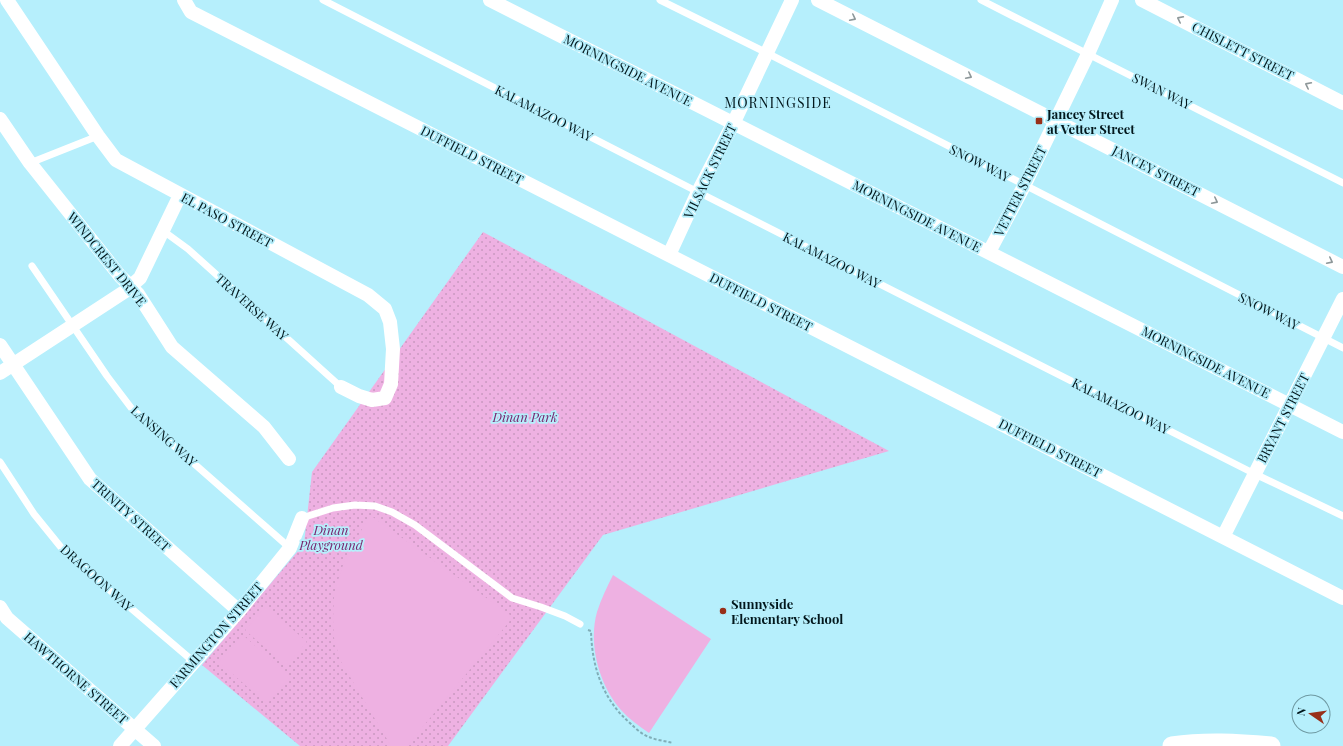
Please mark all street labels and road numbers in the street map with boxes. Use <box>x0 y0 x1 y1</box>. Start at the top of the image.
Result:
street label: CHISLETT STREET <box>1189 17 1297 84</box>
street label: MORNINGSIDE AVENUE <box>561 30 695 109</box>
street label: SWAN WAY <box>1130 68 1195 113</box>
street label: KALAMAZOO WAY <box>492 81 596 145</box>
street label: DUFFIELD STREET <box>418 121 526 188</box>
street label: VILSACK STREET <box>679 121 740 222</box>
street label: SNOW WAY <box>947 140 1014 185</box>
street label: JANCEY STREET <box>1109 141 1203 200</box>
street label: VETTER STREET <box>989 143 1050 240</box>
street label: MORNINGSIDE AVENUE <box>850 176 984 255</box>
street label: EL PASO STREET <box>178 188 276 251</box>
street label: WINDCREST DRIVE <box>64 207 151 309</box>
street label: KALAMAZOO WAY <box>780 228 884 292</box>
street label: DUFFIELD STREET <box>707 268 815 335</box>
street label: TRAVERSE WAY <box>212 269 293 344</box>
street label: SNOW WAY <box>1236 288 1303 333</box>
street label: MORNINGSIDE AVENUE <box>1139 322 1273 401</box>
street label: BRYANT STREET <box>1253 370 1312 465</box>
street label: KALAMAZOO WAY <box>1069 374 1173 438</box>
street label: LANSING WAY <box>128 401 201 470</box>
street label: DUFFIELD STREET <box>996 414 1104 481</box>
street label: TRINITY STREET <box>88 475 174 555</box>
street label: DRAGOON WAY <box>57 540 138 615</box>
street label: FARMINGTON STREET <box>165 578 266 691</box>
street label: HAWTHORNE STREET <box>21 628 132 728</box>

